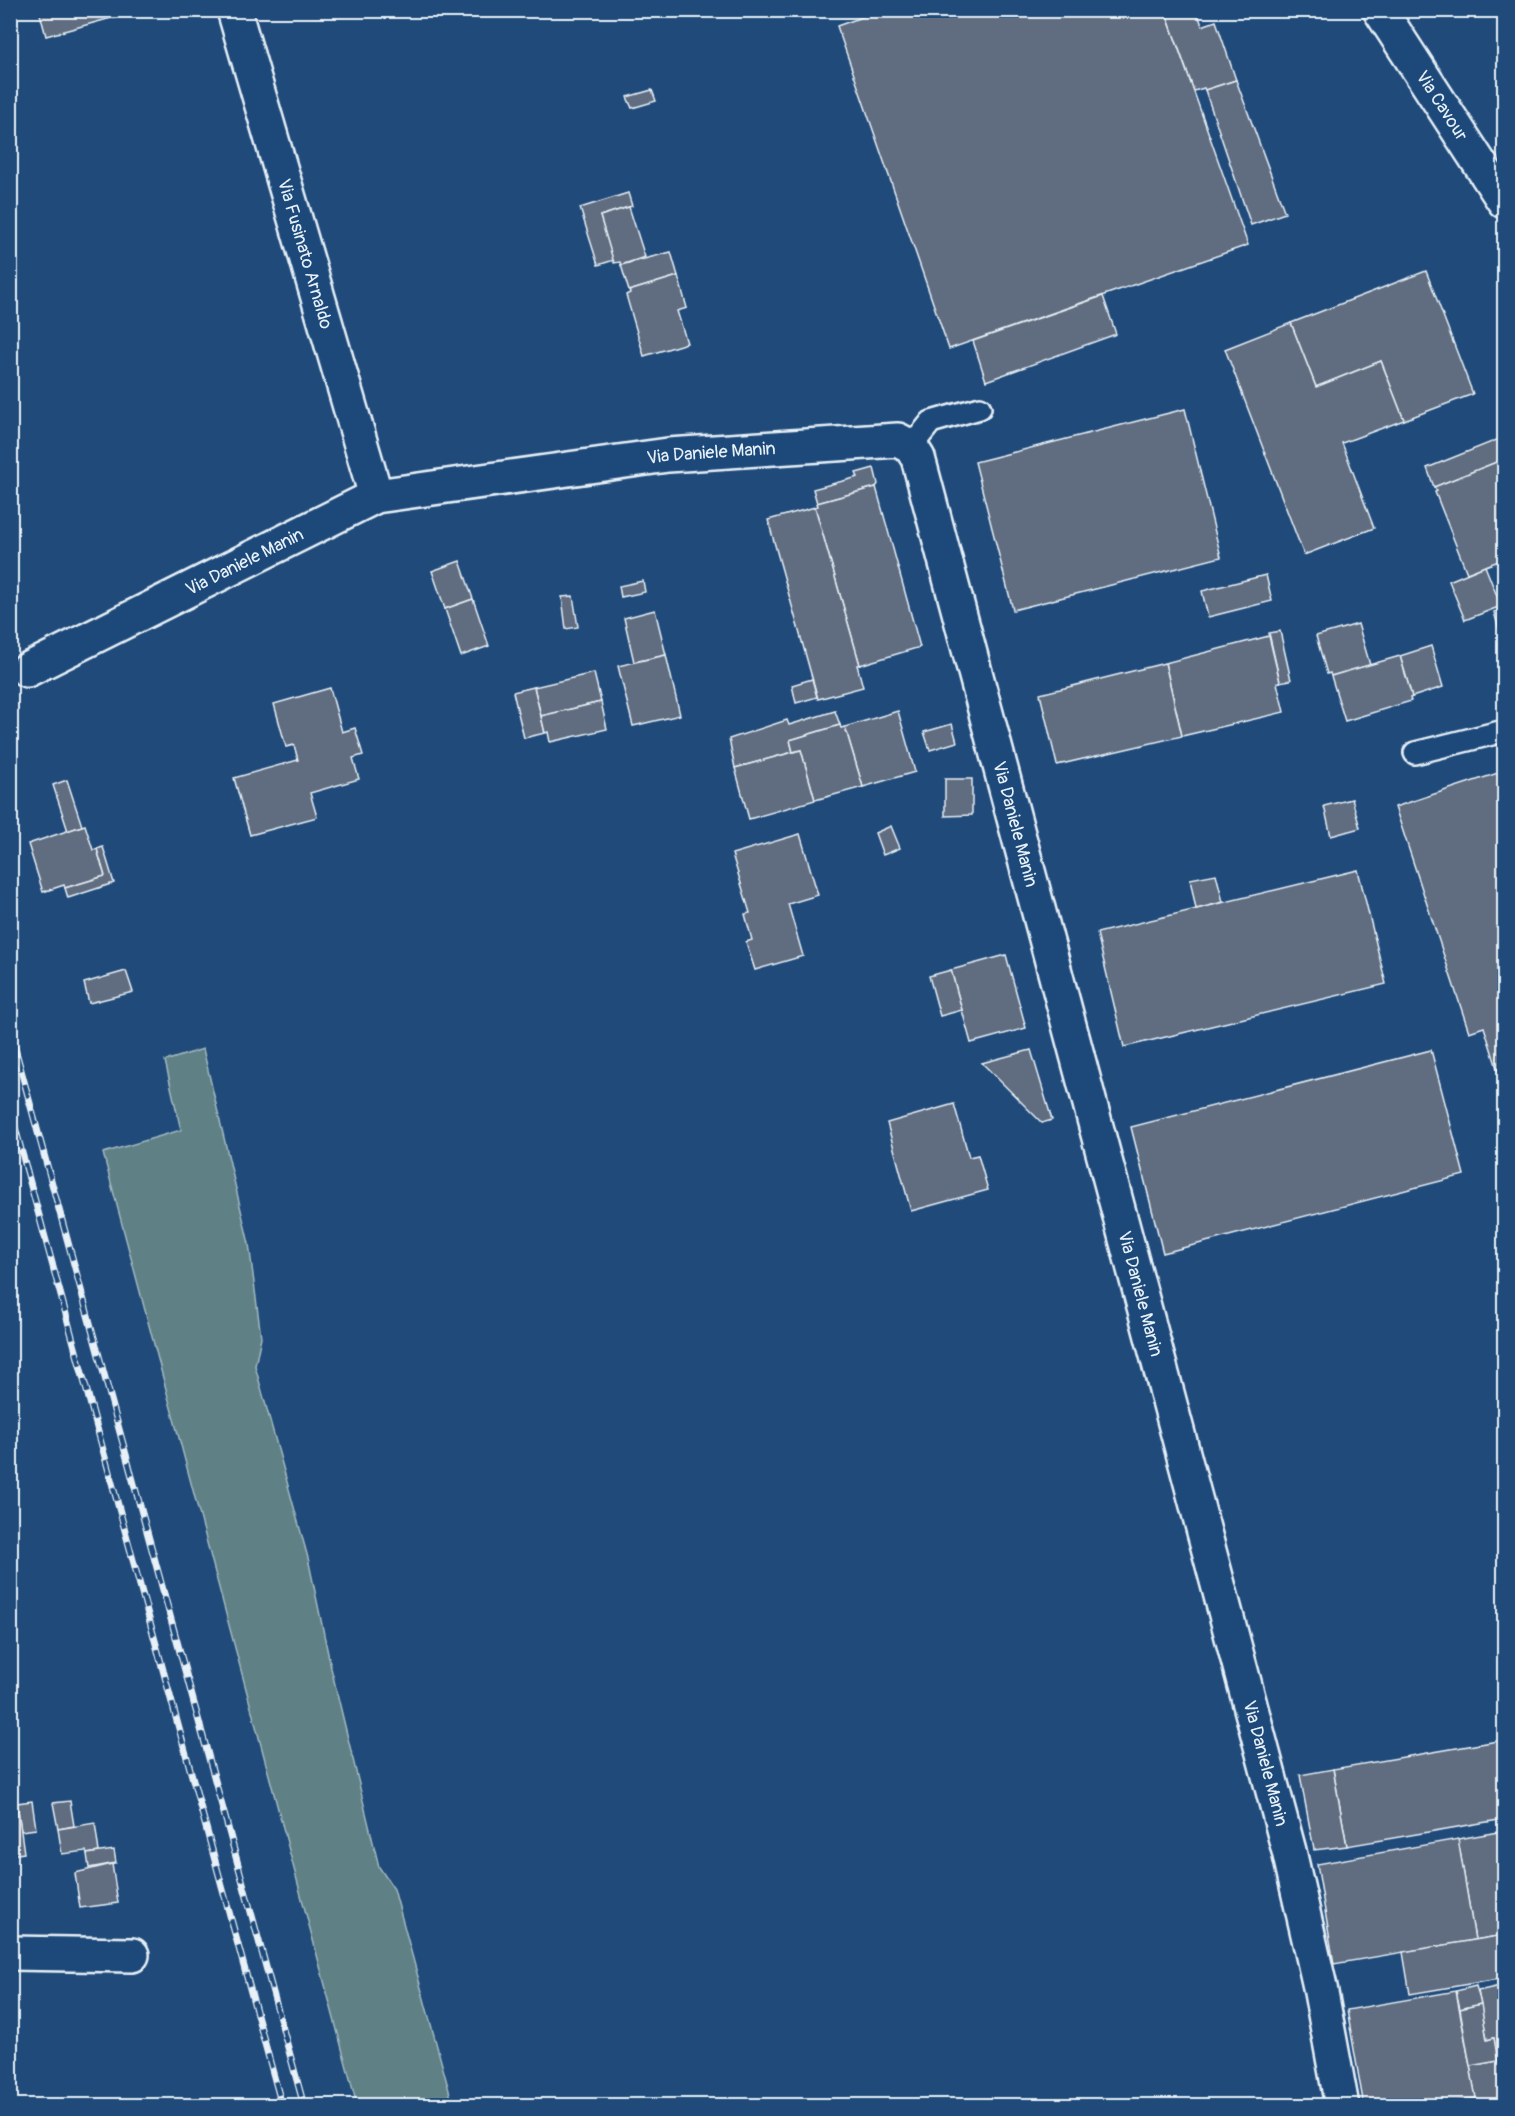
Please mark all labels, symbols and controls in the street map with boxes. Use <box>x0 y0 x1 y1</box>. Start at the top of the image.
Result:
street label: Via Cavour <box>1411 66 1474 146</box>
street label: Via Fusinato Arnaldo <box>272 176 338 332</box>
street label: Via Daniele Manin <box>645 437 776 469</box>
street label: Via Daniele Manin <box>182 522 307 601</box>
street label: Via Daniele Manin <box>988 759 1043 889</box>
street label: Via Daniele Manin <box>1113 1228 1168 1359</box>
street label: Via Daniele Manin <box>1238 1698 1293 1829</box>

